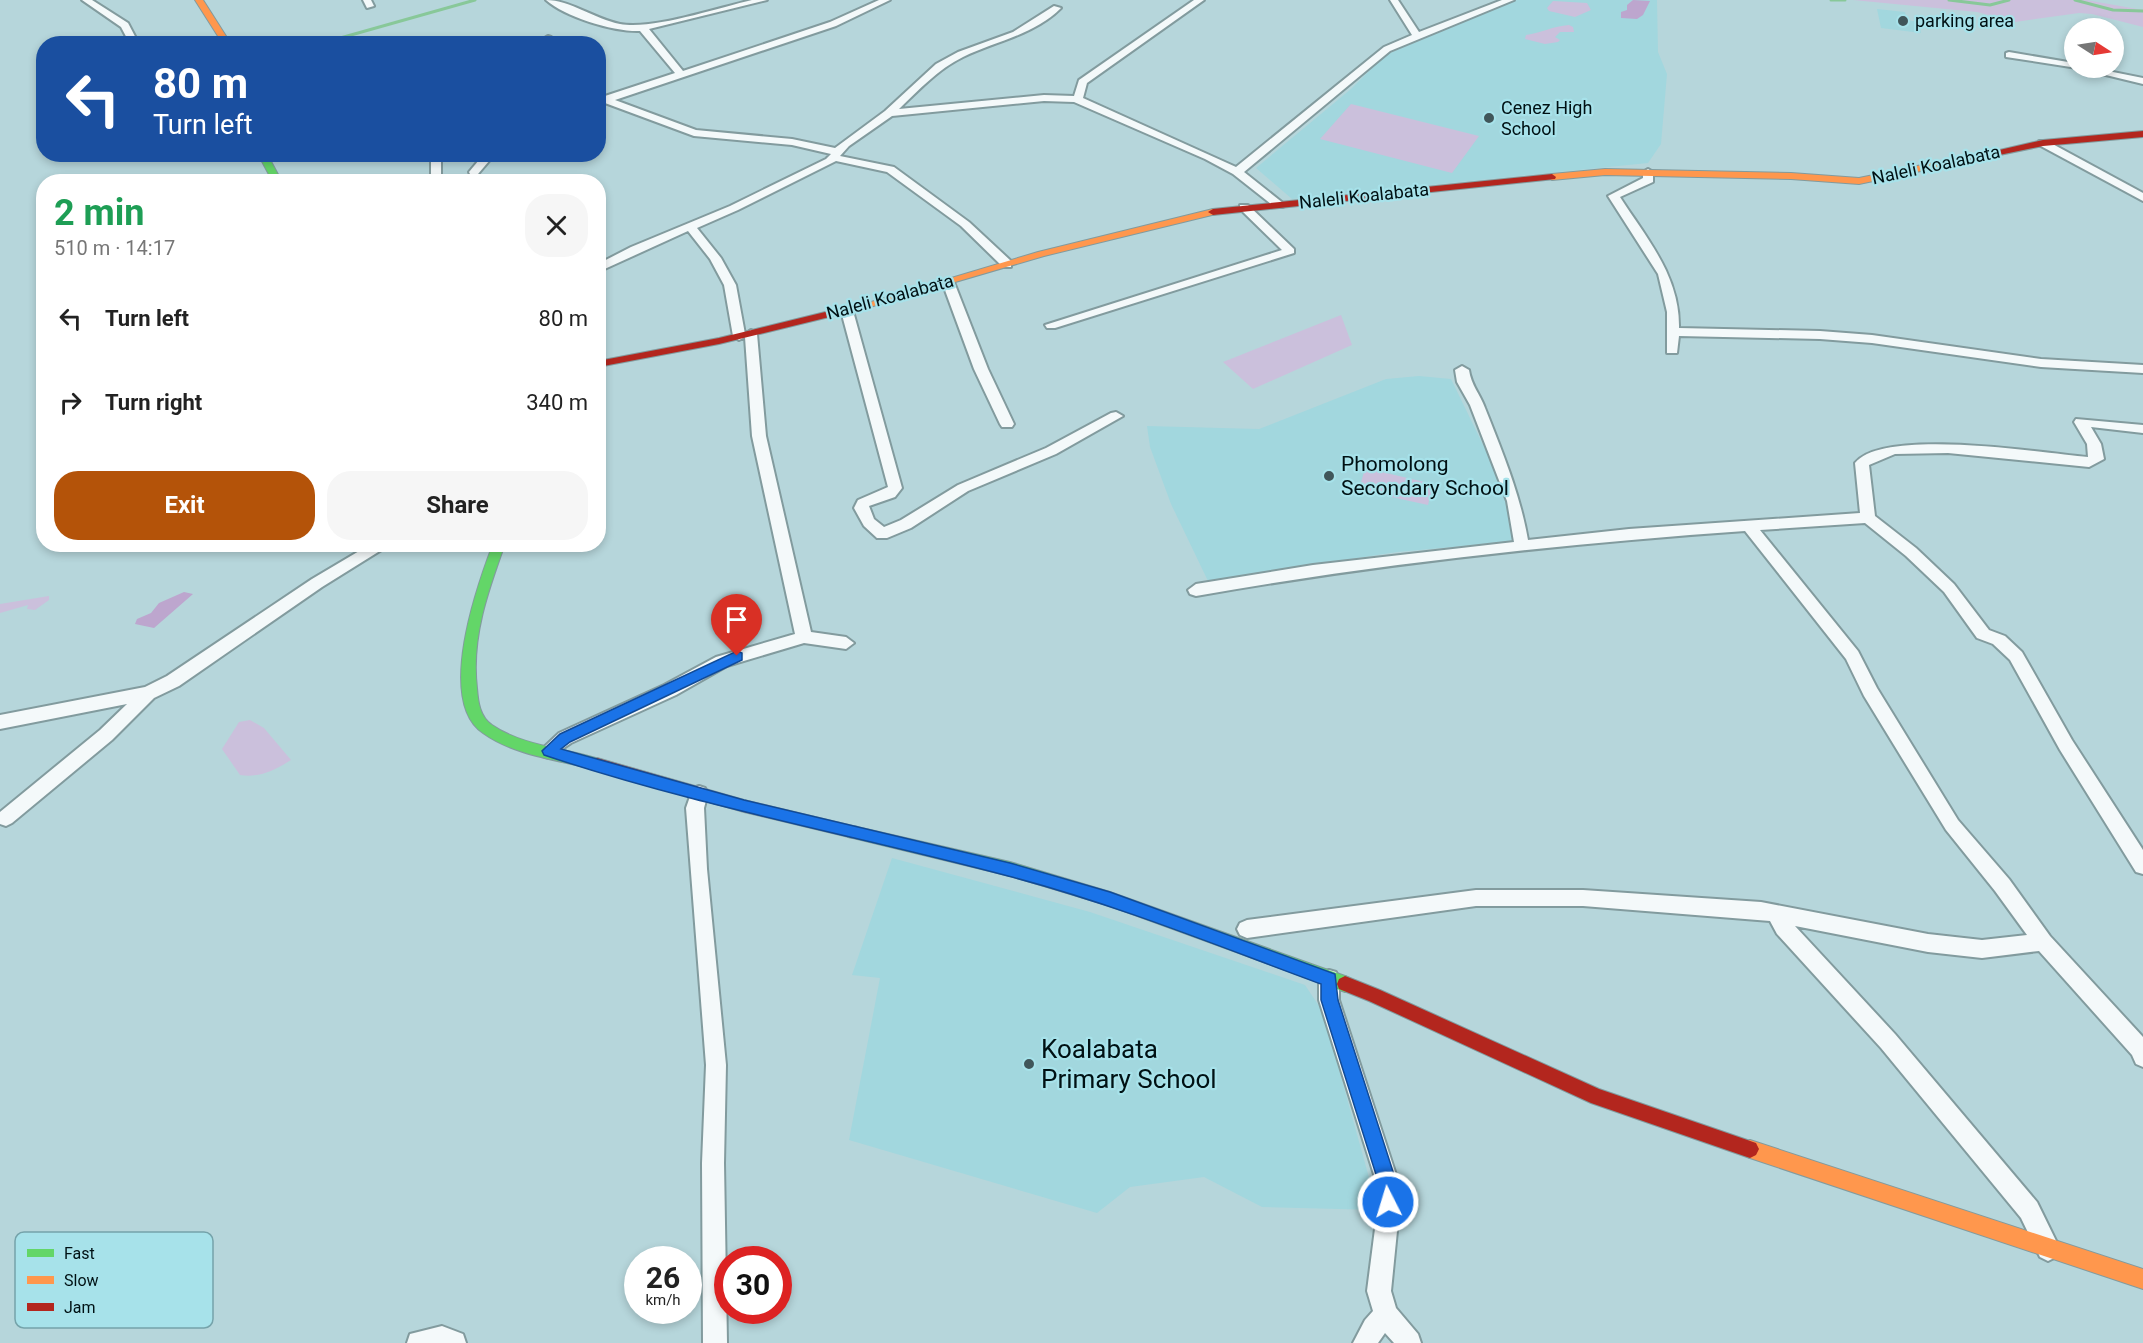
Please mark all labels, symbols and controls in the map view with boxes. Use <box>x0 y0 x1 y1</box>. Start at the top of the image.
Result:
place label: parking area <box>1915 10 2014 31</box>
marker: parking area <box>1896 14 1910 28</box>
north arrow <box>2064 18 2124 78</box>
map controls <box>2064 18 2124 78</box>
text: 80 m <box>153 59 248 108</box>
icon: left <box>54 60 132 138</box>
place label: Cenez High School <box>1501 97 1592 139</box>
text: Turn left <box>153 109 253 141</box>
marker: Cenez High School <box>1482 111 1496 125</box>
street label: Naleli Koalabata <box>1870 141 2002 188</box>
street label: Naleli Koalabata <box>1298 178 1430 213</box>
text: 2 min <box>54 192 145 234</box>
button: close <box>525 194 588 257</box>
text: 510 m · 14:17 <box>54 236 175 260</box>
street label: Naleli Koalabata <box>824 269 956 324</box>
icon: left <box>54 302 87 335</box>
text: Turn left <box>105 306 189 331</box>
text: 80 m <box>539 306 588 331</box>
icon: right <box>54 386 87 419</box>
text: Turn right <box>105 390 202 415</box>
text: 340 m <box>526 390 588 415</box>
place label: Phomolong Secondary School <box>1341 452 1509 500</box>
marker: Phomolong Secondary School <box>1322 469 1336 483</box>
button: Exit <box>54 471 315 540</box>
button: Share <box>327 471 588 540</box>
pin <box>711 594 762 656</box>
icon: arrive <box>720 603 753 636</box>
place label: Koalabata Primary School <box>1041 1034 1217 1094</box>
marker: Koalabata Primary School <box>1022 1057 1036 1071</box>
position arrow <box>1356 1170 1420 1234</box>
legend <box>15 1232 213 1328</box>
text: Fast <box>64 1244 95 1263</box>
speed limit sign: 30 <box>714 1246 792 1324</box>
text: 26 <box>646 1260 680 1295</box>
text: Slow <box>64 1271 99 1290</box>
text: km/h <box>645 1291 681 1309</box>
text: Jam <box>64 1298 96 1317</box>

